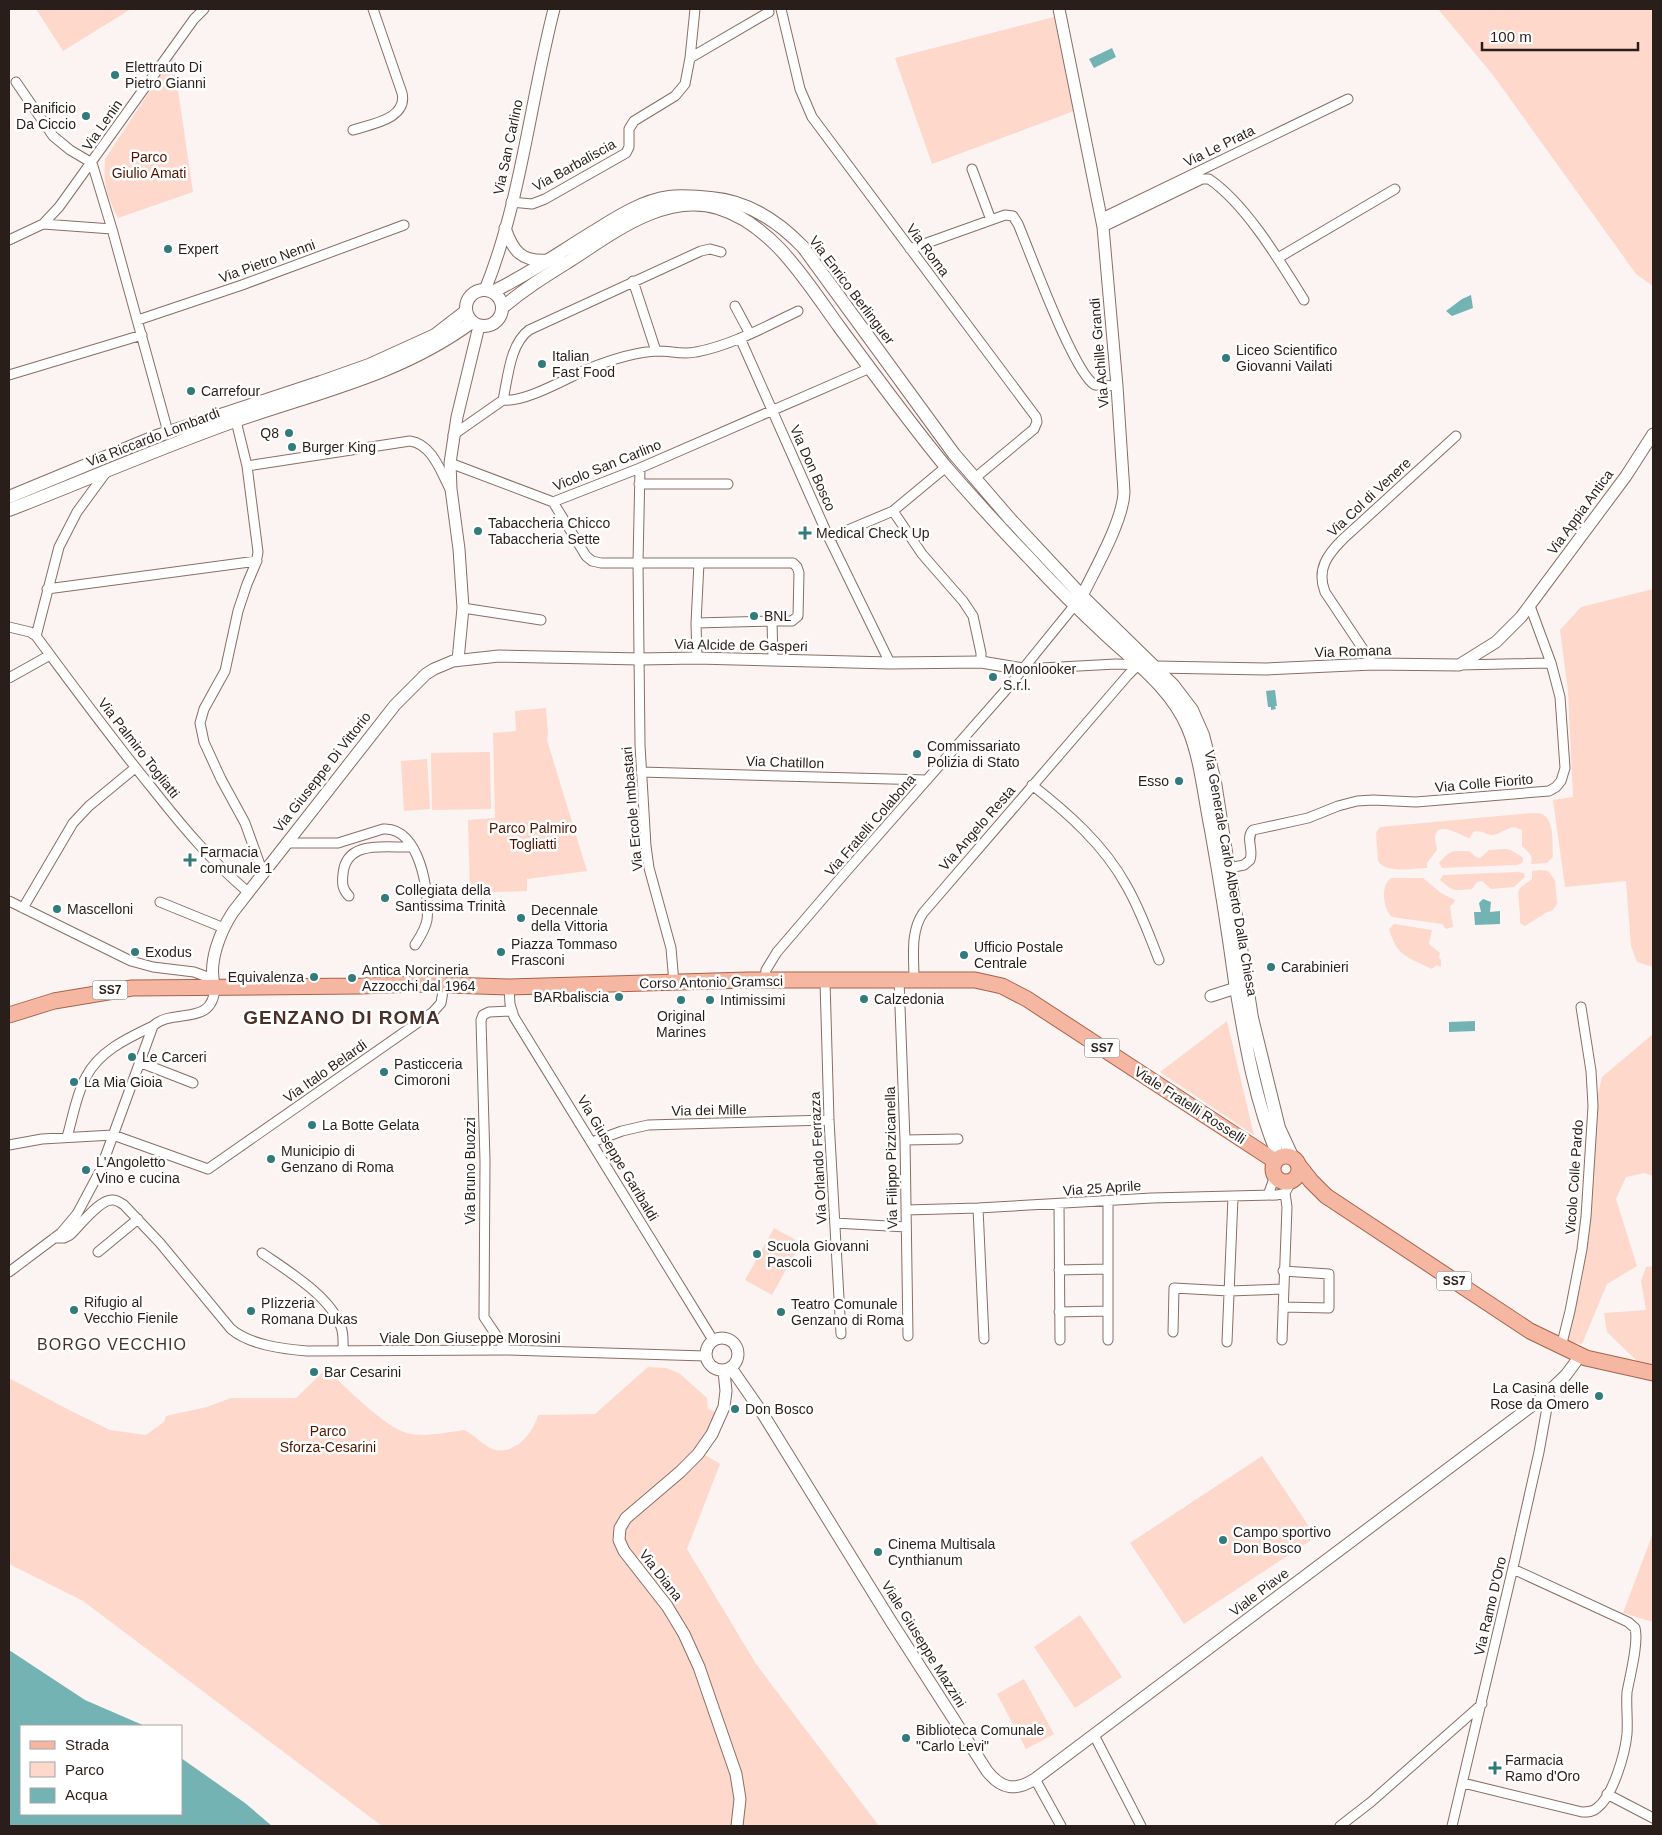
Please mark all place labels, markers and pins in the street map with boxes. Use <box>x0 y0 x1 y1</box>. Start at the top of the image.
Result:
place label: Elettrauto Di Pietro Gianni <box>125 59 206 91</box>
marker: Elettrauto Di Pietro Gianni <box>109 69 121 81</box>
place label: Panificio Da Ciccio <box>16 100 76 132</box>
marker: Panificio Da Ciccio <box>80 110 92 122</box>
place label: Expert <box>178 241 219 257</box>
marker: Expert <box>162 243 174 255</box>
place label: Liceo Scientifico Giovanni Vailati <box>1236 342 1337 374</box>
place label: Italian Fast Food <box>552 348 615 380</box>
marker: Liceo Scientifico Giovanni Vailati <box>1220 352 1232 364</box>
marker: Italian Fast Food <box>536 358 548 370</box>
place label: Carrefour <box>201 383 260 399</box>
marker: Carrefour <box>185 385 197 397</box>
place label: Q8 <box>260 425 279 441</box>
marker: Q8 <box>283 427 295 439</box>
place label: Burger King <box>302 439 376 455</box>
marker: Burger King <box>286 441 298 453</box>
place label: Tabaccheria Chicco Tabaccheria Sette <box>488 515 610 547</box>
marker: Tabaccheria Chicco Tabaccheria Sette <box>472 525 484 537</box>
place label: Medical Check Up <box>816 525 930 541</box>
marker: Medical Check Up <box>798 526 812 540</box>
place label: BNL <box>764 608 791 624</box>
marker: BNL <box>748 610 760 622</box>
place label: Moonlooker S.r.l. <box>1003 661 1076 693</box>
marker: Moonlooker S.r.l. <box>987 671 999 683</box>
place label: Commissariato Polizia di Stato <box>927 738 1021 770</box>
marker: Commissariato Polizia di Stato <box>911 748 923 760</box>
place label: Esso <box>1138 773 1169 789</box>
marker: Esso <box>1173 775 1185 787</box>
place label: Farmacia comunale 1 <box>200 844 273 876</box>
marker: Farmacia comunale 1 <box>184 854 196 866</box>
place label: Collegiata della Santissima Trinità <box>395 882 506 914</box>
marker: Collegiata della Santissima Trinità <box>379 892 391 904</box>
place label: Mascelloni <box>67 901 133 917</box>
place label: Decennale della Vittoria <box>531 902 608 934</box>
marker: Mascelloni <box>51 903 63 915</box>
marker: Decennale della Vittoria <box>515 912 527 924</box>
place label: Piazza Tommaso Frasconi <box>511 936 618 968</box>
place label: Ufficio Postale Centrale <box>974 939 1063 971</box>
place label: Exodus <box>145 944 192 960</box>
marker: Exodus <box>129 946 141 958</box>
marker: Piazza Tommaso Frasconi <box>495 946 507 958</box>
marker: Ufficio Postale Centrale <box>958 949 970 961</box>
place label: Carabinieri <box>1281 959 1349 975</box>
marker: Carabinieri <box>1265 961 1277 973</box>
place label: Antica Norcineria Azzocchi dal 1964 <box>362 962 476 994</box>
place label: Equivalenza <box>228 969 304 985</box>
marker: Equivalenza <box>308 971 320 983</box>
marker: Antica Norcineria Azzocchi dal 1964 <box>346 972 358 984</box>
place label: BARbaliscia <box>534 989 609 1005</box>
marker: BARbaliscia <box>613 991 625 1003</box>
place label: Calzedonia <box>874 991 944 1007</box>
place label: Intimissimi <box>720 992 785 1008</box>
marker: Calzedonia <box>858 993 870 1005</box>
marker: Original Marines <box>675 994 687 1006</box>
marker: Intimissimi <box>704 994 716 1006</box>
place label: Original Marines <box>656 1008 706 1040</box>
place label: Le Carceri <box>142 1049 207 1065</box>
marker: Le Carceri <box>126 1051 138 1063</box>
place label: Pasticceria Cimoroni <box>394 1056 463 1088</box>
marker: Pasticceria Cimoroni <box>378 1066 390 1078</box>
place label: La Mia Gioia <box>84 1074 163 1090</box>
marker: La Mia Gioia <box>68 1076 80 1088</box>
place label: La Botte Gelata <box>322 1117 420 1133</box>
marker: La Botte Gelata <box>306 1119 318 1131</box>
place label: Municipio di Genzano di Roma <box>281 1143 394 1175</box>
marker: Municipio di Genzano di Roma <box>265 1153 277 1165</box>
place label: L'Angoletto Vino e cucina <box>96 1154 180 1186</box>
marker: L'Angoletto Vino e cucina <box>80 1164 92 1176</box>
place label: Scuola Giovanni Pascoli <box>767 1238 869 1270</box>
marker: Scuola Giovanni Pascoli <box>751 1248 763 1260</box>
place label: Rifugio al Vecchio Fienile <box>84 1294 178 1326</box>
place label: PIizzeria Romana Dukas <box>261 1295 358 1327</box>
place label: Teatro Comunale Genzano di Roma <box>791 1296 904 1328</box>
marker: Rifugio al Vecchio Fienile <box>68 1304 80 1316</box>
marker: PIizzeria Romana Dukas <box>245 1305 257 1317</box>
marker: Teatro Comunale Genzano di Roma <box>775 1306 787 1318</box>
place label: Bar Cesarini <box>324 1364 401 1380</box>
marker: Bar Cesarini <box>308 1366 320 1378</box>
place label: La Casina delle Rose da Omero <box>1490 1380 1589 1412</box>
marker: La Casina delle Rose da Omero <box>1593 1390 1605 1402</box>
place label: Don Bosco <box>745 1401 814 1417</box>
marker: Don Bosco <box>729 1403 741 1415</box>
place label: Campo sportivo Don Bosco <box>1233 1524 1331 1556</box>
marker: Campo sportivo Don Bosco <box>1217 1534 1229 1546</box>
place label: Cinema Multisala Cynthianum <box>888 1536 996 1568</box>
marker: Cinema Multisala Cynthianum <box>872 1546 884 1558</box>
place label: Biblioteca Comunale "Carlo Levi" <box>916 1722 1045 1754</box>
marker: Biblioteca Comunale "Carlo Levi" <box>900 1732 912 1744</box>
place label: Farmacia Ramo d'Oro <box>1505 1752 1580 1784</box>
marker: Farmacia Ramo d'Oro <box>1489 1762 1501 1774</box>

